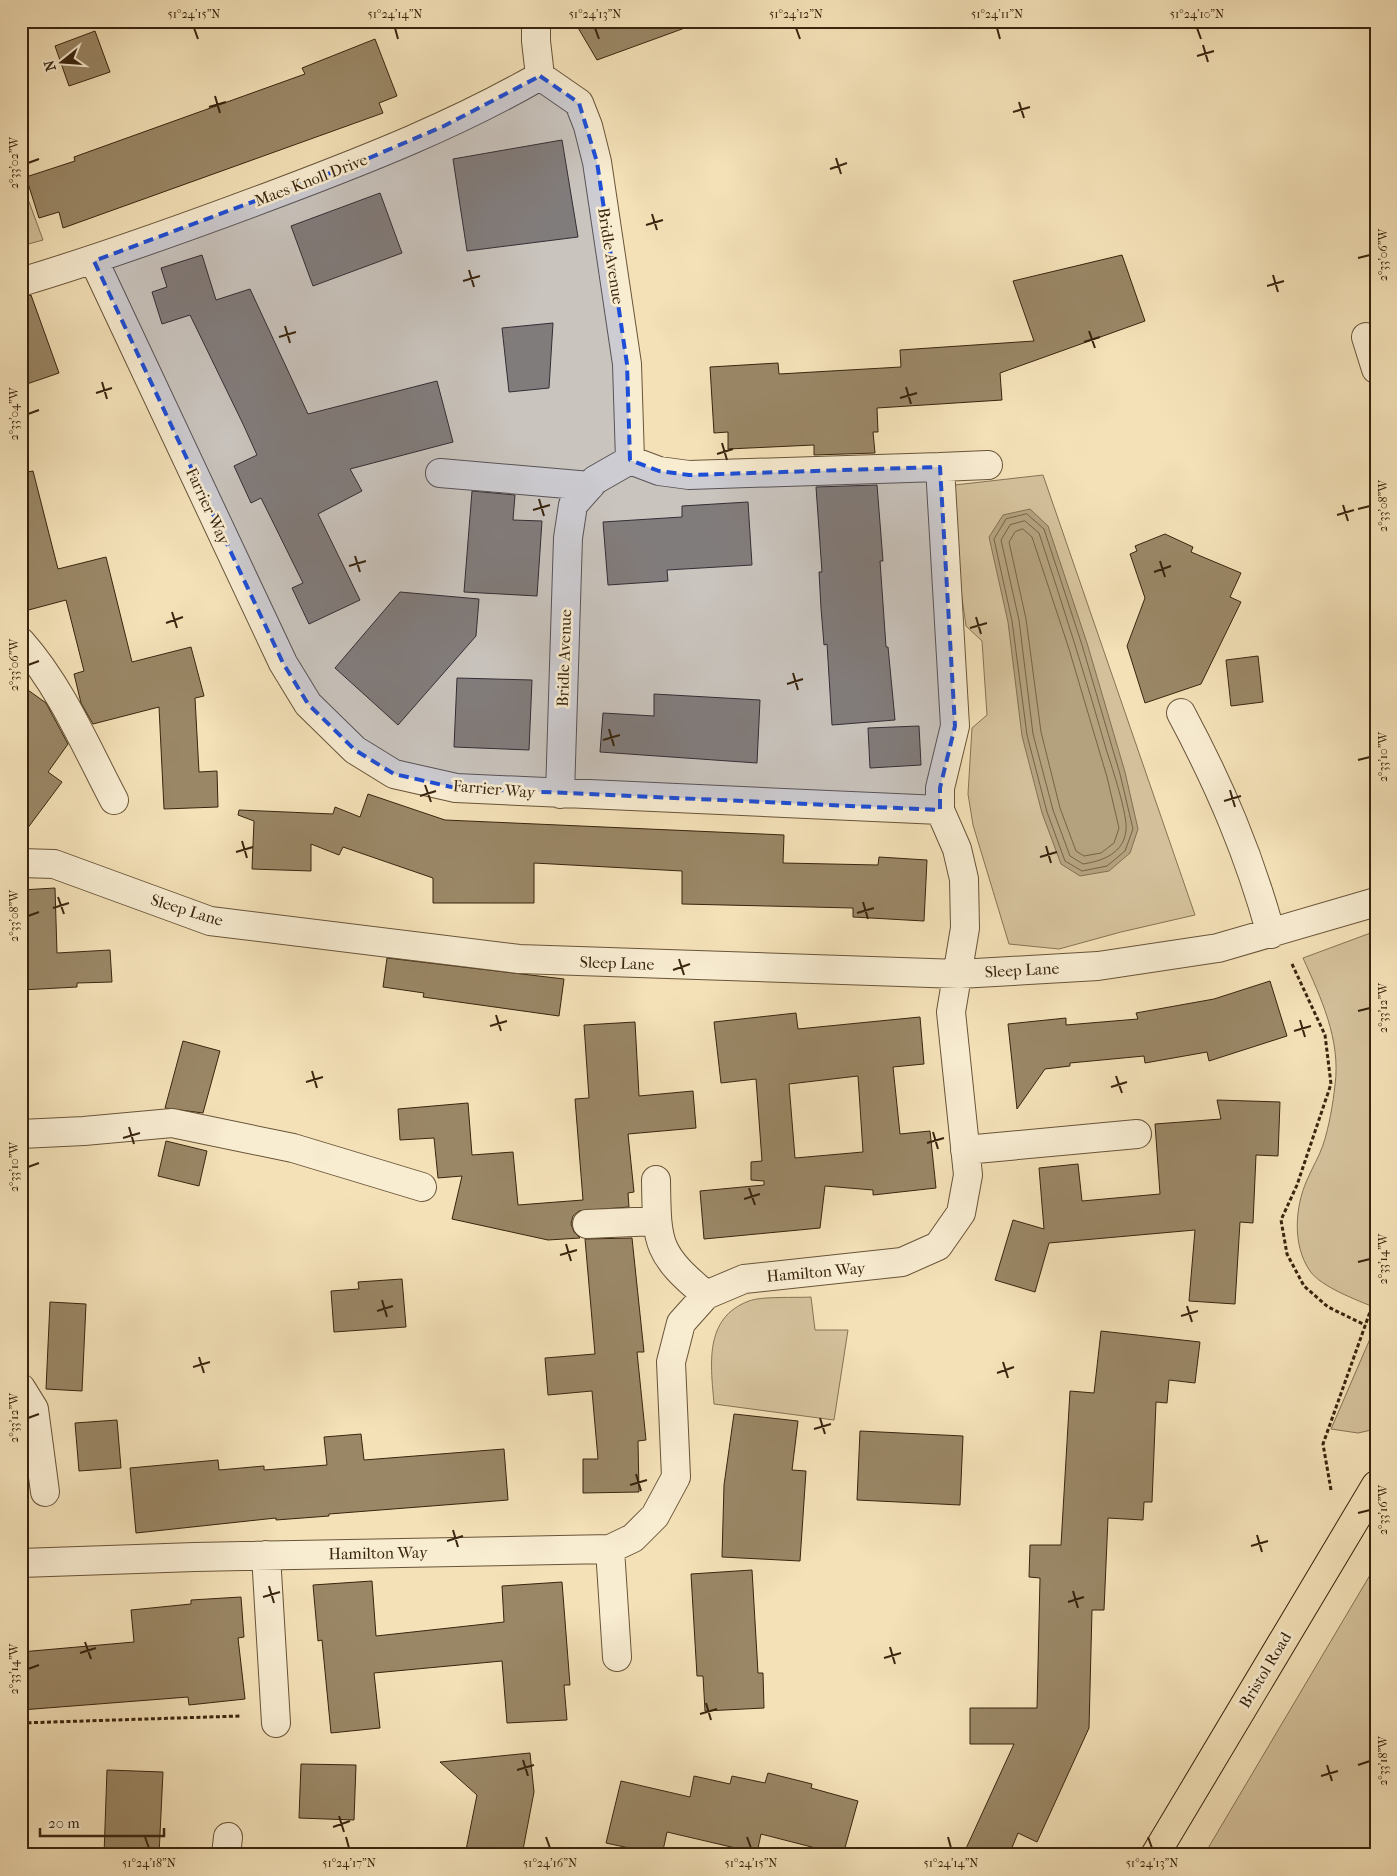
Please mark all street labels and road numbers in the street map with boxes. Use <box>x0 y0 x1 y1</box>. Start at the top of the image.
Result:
street label: Maes Knoll Drive <box>252 150 370 210</box>
street label: Bridle Avenue <box>594 206 628 306</box>
street label: Farrier Way <box>182 465 234 548</box>
street label: Bridle Avenue <box>553 609 575 707</box>
street label: Farrier Way <box>452 776 536 802</box>
street label: Sleep Lane <box>148 890 226 930</box>
street label: Sleep Lane <box>579 952 655 974</box>
street label: Sleep Lane <box>984 959 1060 981</box>
street label: Hamilton Way <box>766 1258 867 1286</box>
street label: Hamilton Way <box>328 1543 428 1563</box>
street label: Bristol Road <box>1235 1628 1295 1711</box>

